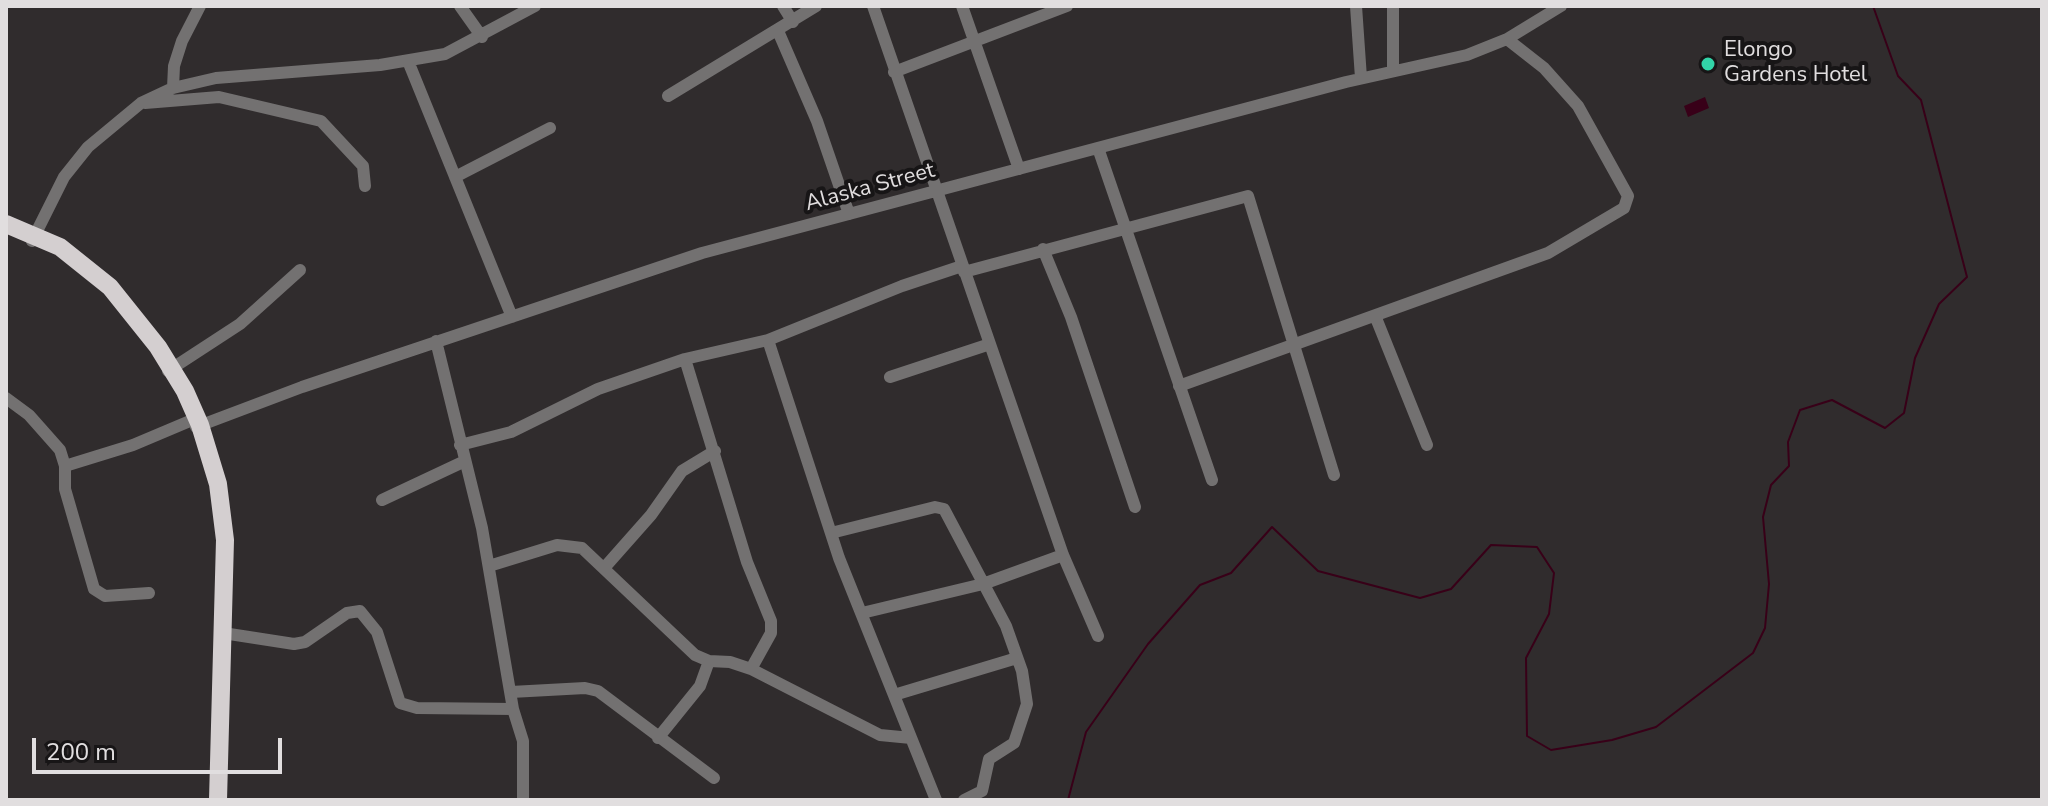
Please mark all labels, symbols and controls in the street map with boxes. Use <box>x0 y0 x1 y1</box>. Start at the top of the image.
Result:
place label: Elongo Gardens Hotel <box>1724 38 1867 90</box>
marker: Elongo Gardens Hotel <box>1699 55 1717 73</box>
street label: Alaska Street <box>802 158 938 218</box>
scale bar <box>36 722 286 772</box>
text: 200 m <box>46 736 116 768</box>

